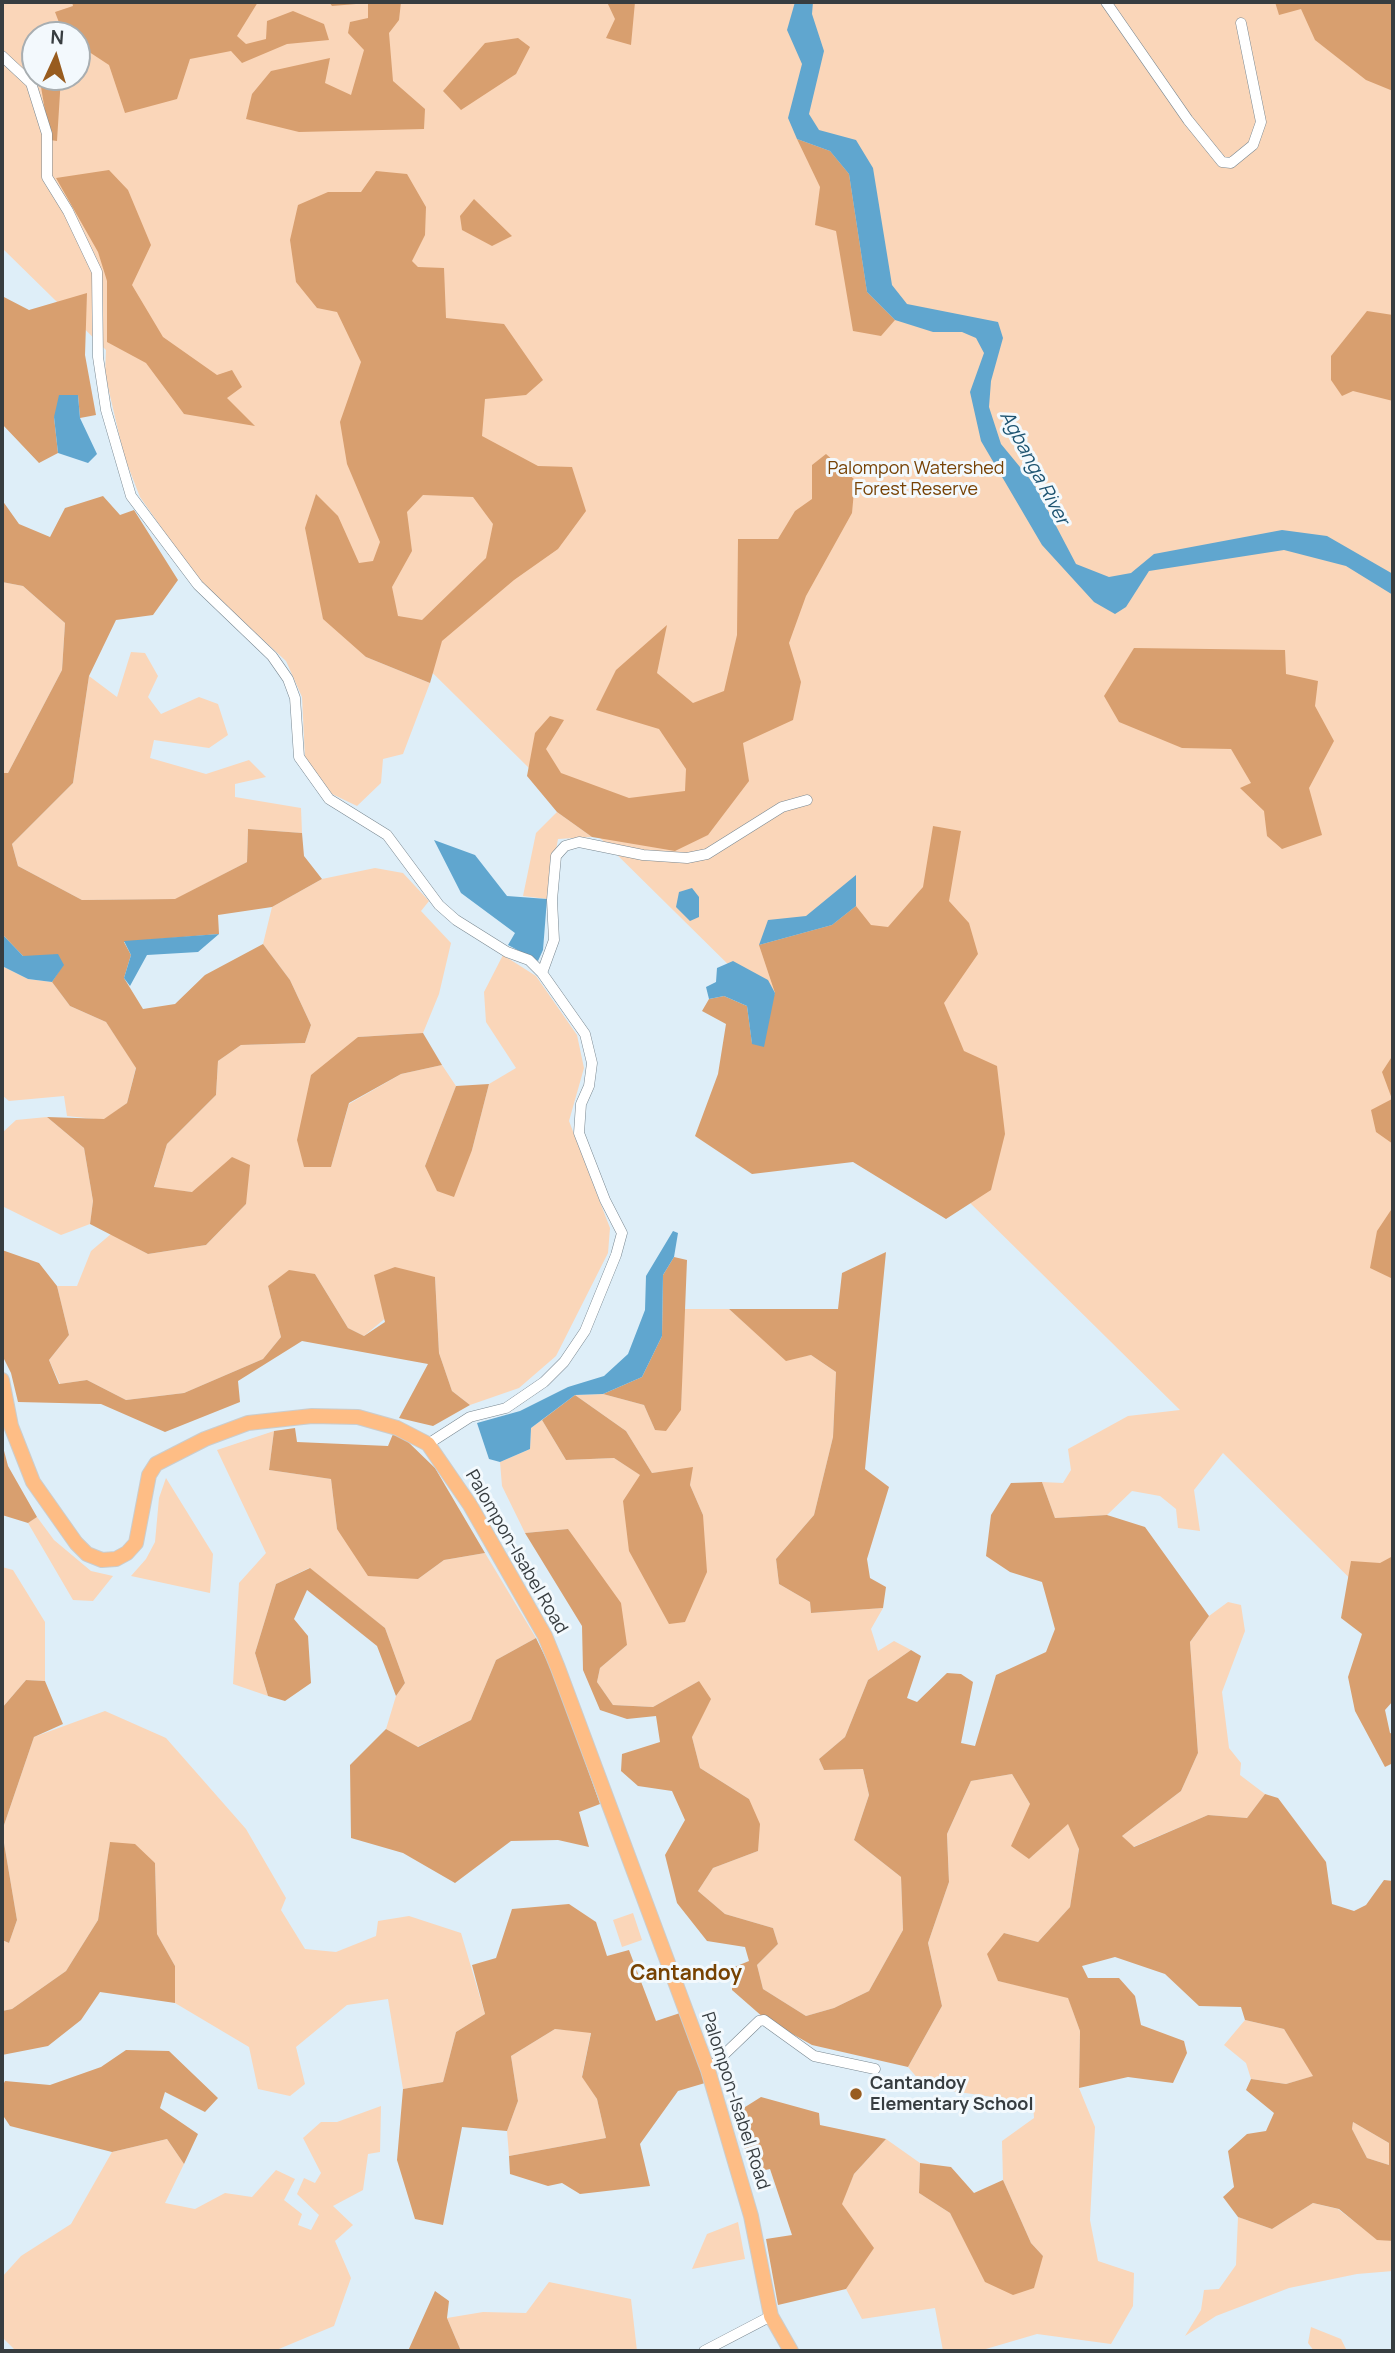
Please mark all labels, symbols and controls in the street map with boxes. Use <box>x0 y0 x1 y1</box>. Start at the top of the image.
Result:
north arrow <box>21 21 91 91</box>
text: N <box>50 24 65 50</box>
water label: Agbanga River <box>994 407 1074 529</box>
park label: Palompon Watershed Forest Reserve <box>827 458 1005 500</box>
street label: Palompon-Isabel Road <box>460 1466 572 1638</box>
district label: Cantandoy <box>630 1961 742 1987</box>
street label: Palompon-Isabel Road <box>696 2009 774 2193</box>
place label: Cantandoy Elementary School <box>870 2073 1033 2116</box>
marker: Cantandoy Elementary School <box>848 2086 864 2102</box>

